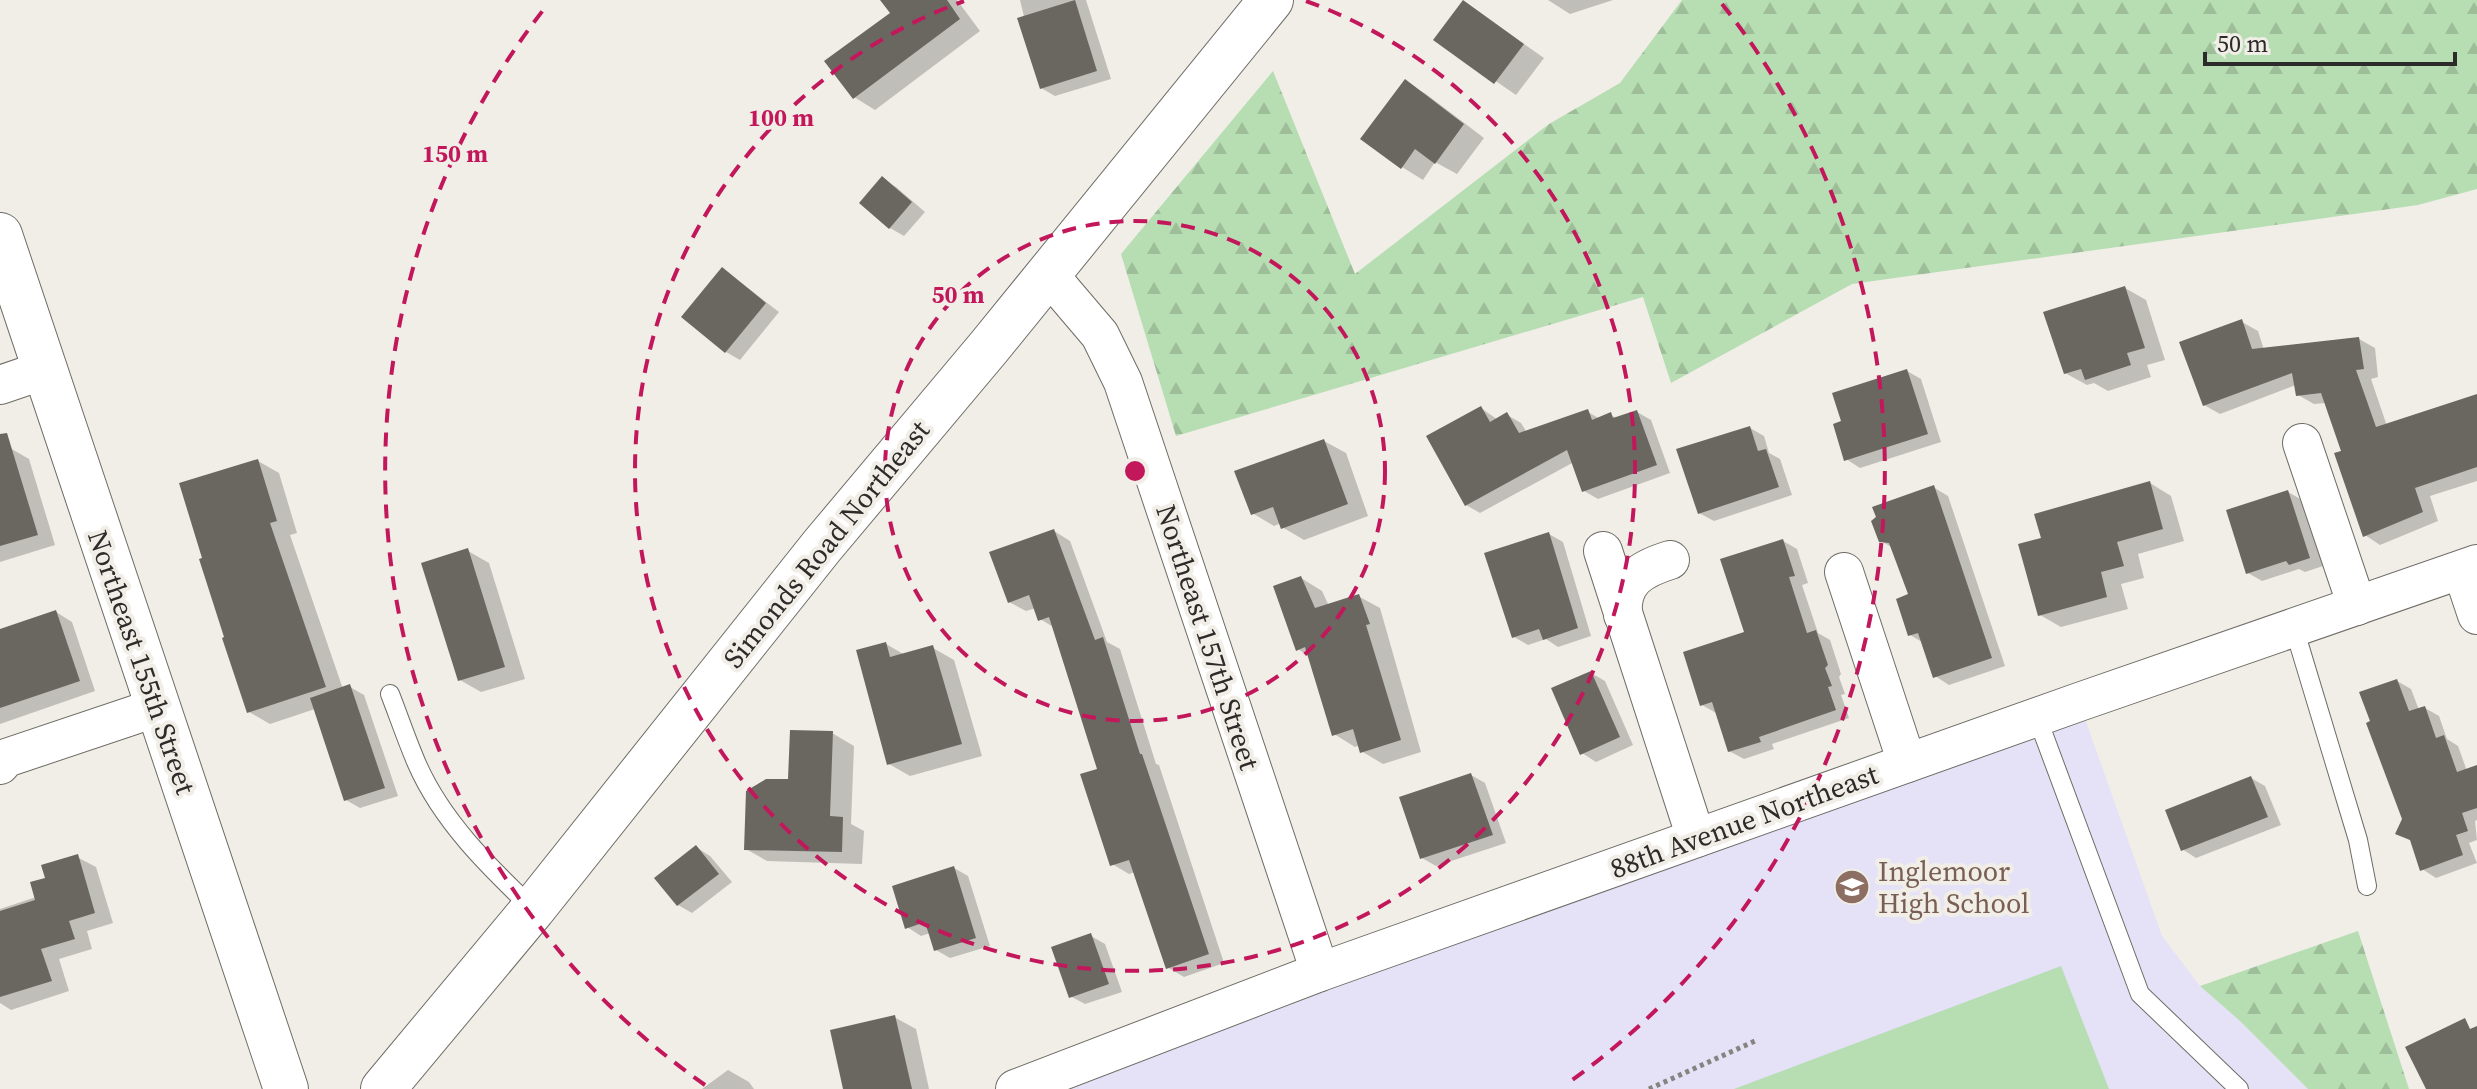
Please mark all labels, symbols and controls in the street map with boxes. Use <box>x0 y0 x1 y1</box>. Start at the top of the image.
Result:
scale bar <box>2205 16 2455 66</box>
text: 50 m <box>2217 27 2268 60</box>
text: 100 m <box>748 101 814 134</box>
text: 150 m <box>422 137 488 170</box>
text: 50 m <box>932 278 985 311</box>
street label: Simonds Road Northeast <box>714 412 938 676</box>
centre of rings <box>1121 457 1149 485</box>
street label: Northeast 157th Street <box>1147 500 1269 775</box>
street label: Northeast 155th Street <box>79 525 205 800</box>
street label: 88th Avenue Northeast <box>1605 755 1884 887</box>
place label: Inglemoor High School <box>1878 852 2029 922</box>
school or university icon: Inglemoor High School <box>1833 868 1871 906</box>

